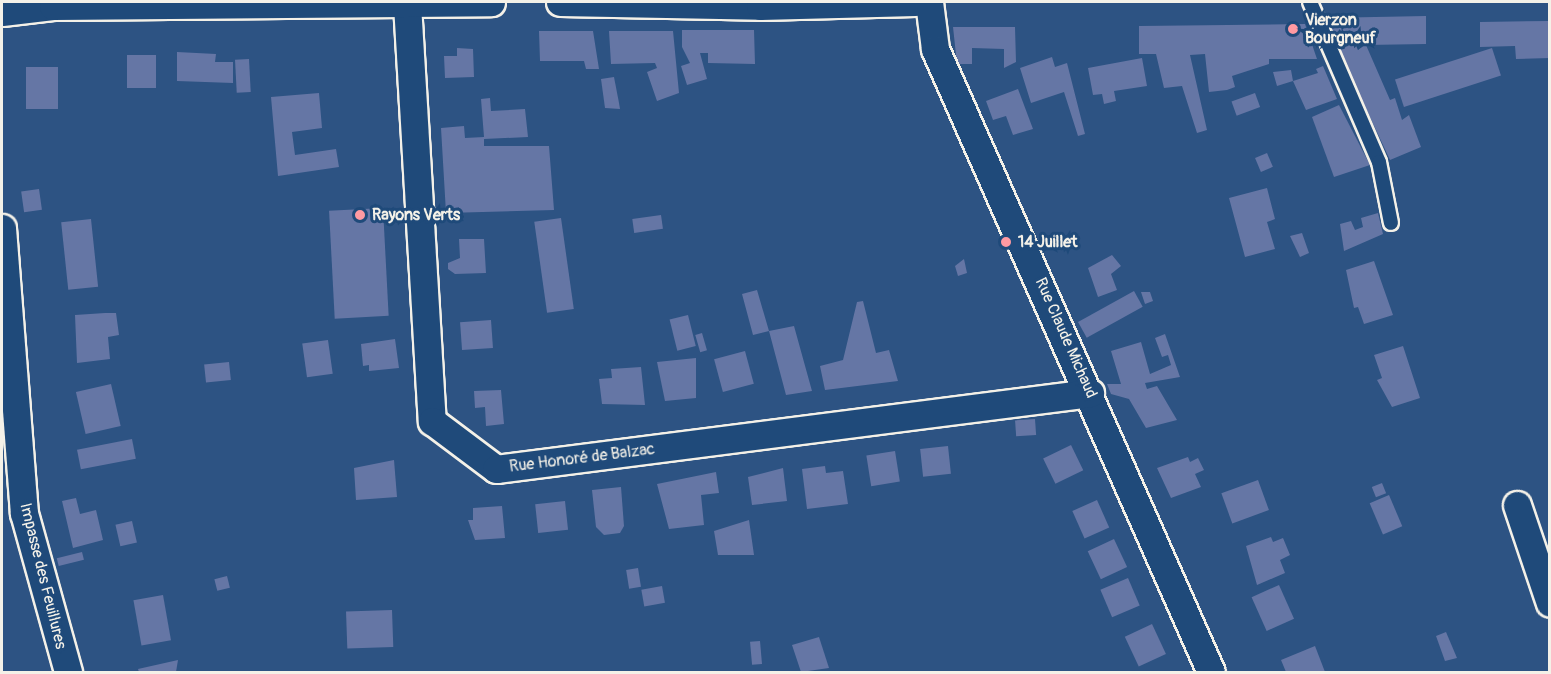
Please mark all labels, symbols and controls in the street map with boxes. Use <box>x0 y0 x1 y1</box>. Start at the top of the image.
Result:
place label: Vierzon Bourgneuf <box>1305 10 1376 48</box>
marker: Vierzon Bourgneuf <box>1286 22 1300 36</box>
place label: Rayons Verts <box>372 205 460 225</box>
marker: Rayons Verts <box>353 208 367 222</box>
place label: 14 Juillet <box>1018 232 1078 252</box>
marker: 14 Juillet <box>999 235 1013 249</box>
street label: Rue Claude Michaud <box>1031 275 1101 401</box>
street label: Rue Honoré de Balzac <box>508 440 656 476</box>
street label: Impasse des Feuillures <box>16 501 70 651</box>

